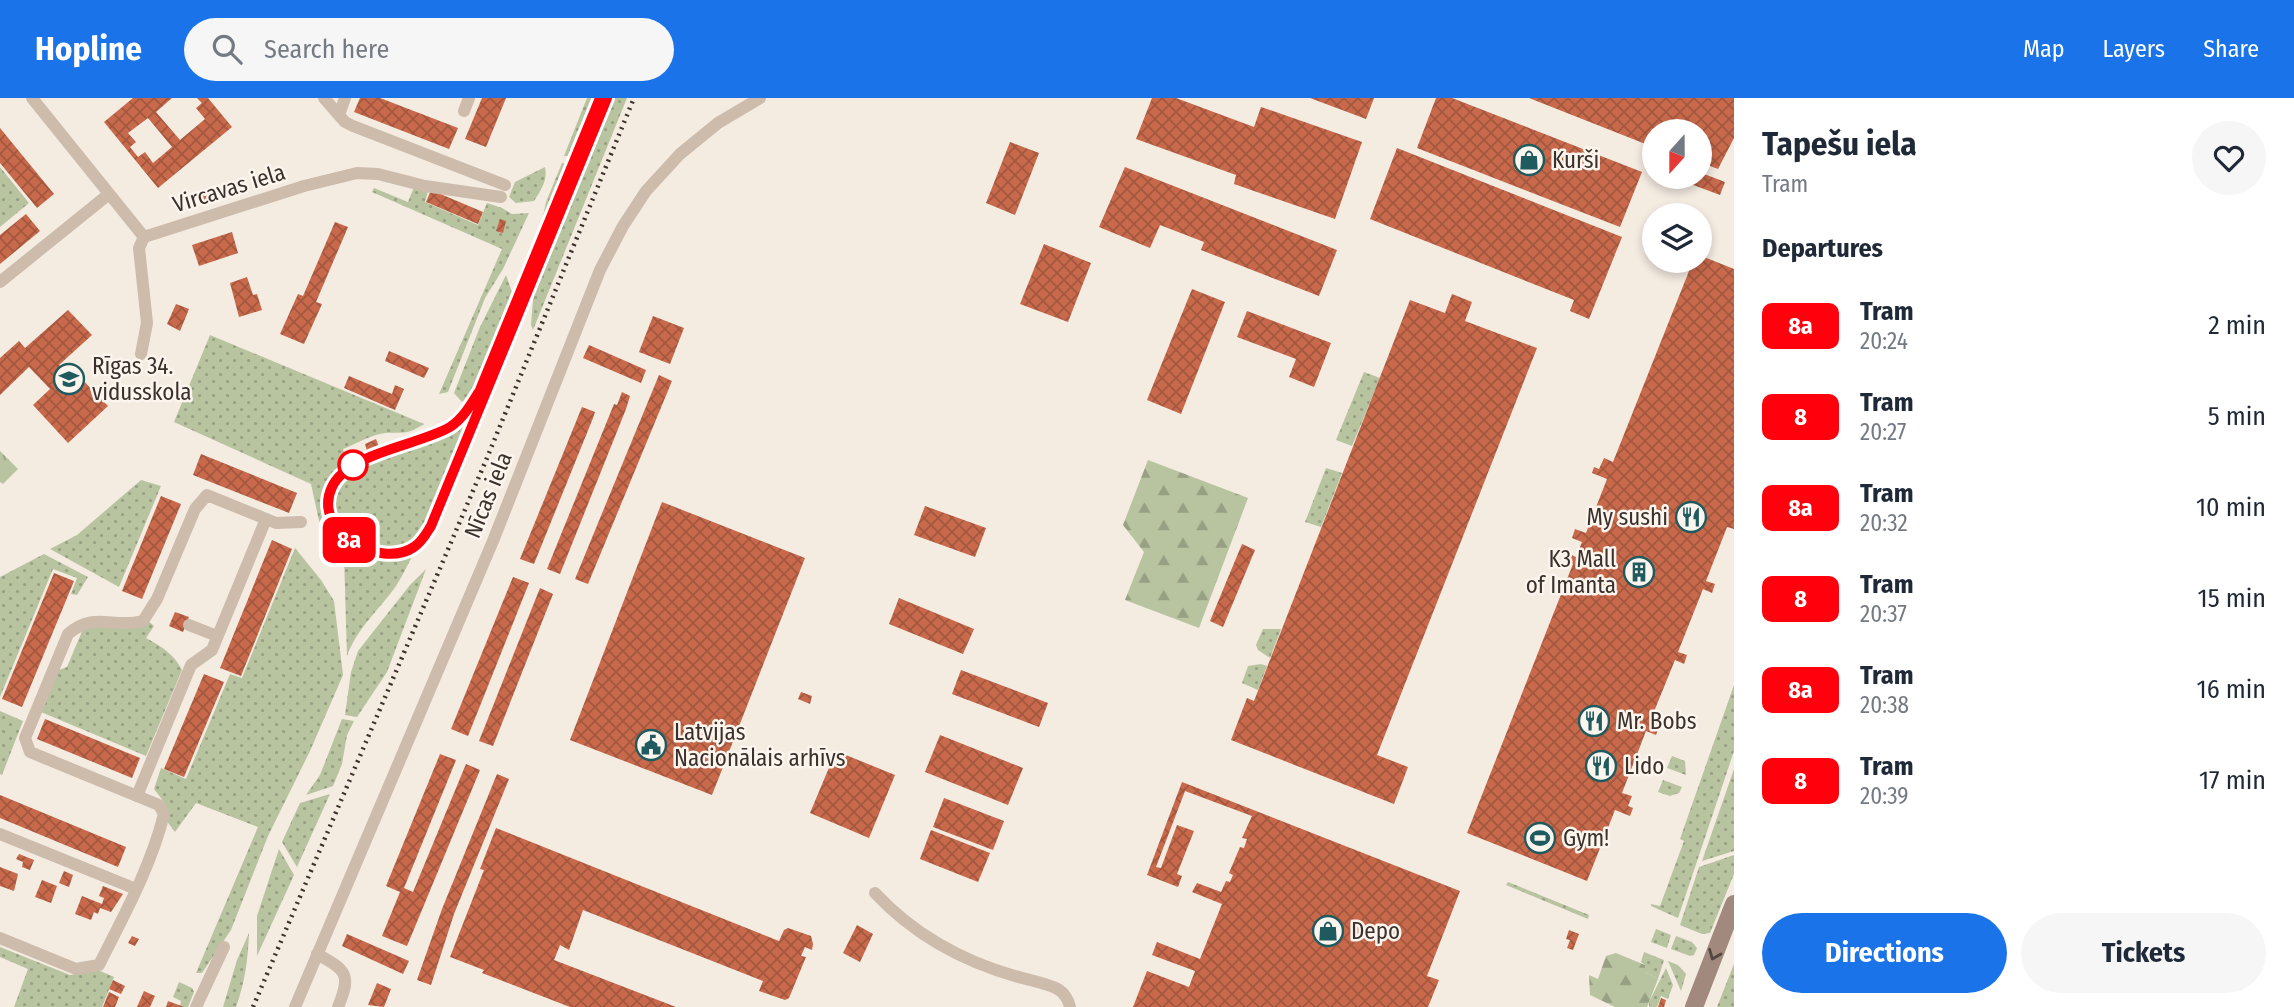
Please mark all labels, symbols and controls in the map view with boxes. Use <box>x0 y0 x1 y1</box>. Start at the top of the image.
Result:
search box <box>184 18 674 81</box>
text: Hopline <box>35 29 142 69</box>
icon: search <box>208 30 246 68</box>
text: Search here <box>264 34 389 65</box>
text: Map <box>2023 35 2065 63</box>
text: Layers <box>2103 35 2165 63</box>
text: Share <box>2203 35 2259 63</box>
north arrow <box>1642 119 1712 189</box>
map controls <box>1642 119 1712 273</box>
button: heart <box>2192 121 2266 195</box>
text: Tapešu iela <box>1762 124 1917 164</box>
shop icon: Kurši <box>1512 143 1546 177</box>
place label: Kurši <box>1552 146 1599 174</box>
street label: Vircavas iela <box>169 158 289 218</box>
text: Tram <box>1762 170 1808 198</box>
button: layers <box>1642 203 1712 273</box>
text: Departures <box>1762 233 1883 264</box>
text: Tram <box>1860 296 1913 327</box>
text: 2 min <box>2208 310 2266 341</box>
text: 8a <box>1788 312 1813 340</box>
text: 20:24 <box>1860 327 1908 355</box>
place label: Rīgas 34. vidusskola <box>92 352 192 406</box>
school or university icon: Rīgas 34. vidusskola <box>52 362 86 396</box>
text: Tram <box>1860 387 1913 418</box>
text: 5 min <box>2208 401 2266 432</box>
text: 8 <box>1794 403 1807 431</box>
text: 20:27 <box>1860 418 1906 446</box>
street label: Nīcas iela <box>458 448 518 542</box>
unlabelled marker <box>338 450 368 480</box>
text: Tram <box>1860 478 1913 509</box>
text: 10 min <box>2196 492 2266 523</box>
text: 8a <box>1788 494 1813 522</box>
restaurant icon: My sushi <box>1674 500 1708 534</box>
place label: My sushi <box>1586 503 1668 531</box>
text: 20:32 <box>1860 509 1908 537</box>
line badge: 8a <box>318 517 380 563</box>
text: 8a <box>337 526 361 554</box>
place label: K3 Mall of Imanta <box>1526 545 1616 599</box>
building icon: K3 Mall of Imanta <box>1622 555 1656 589</box>
text: Tram <box>1860 569 1913 600</box>
text: 15 min <box>2198 583 2266 614</box>
text: 8 <box>1794 585 1807 613</box>
text: 20:37 <box>1860 600 1907 628</box>
text: Tram <box>1860 660 1913 691</box>
text: 16 min <box>2197 674 2266 705</box>
text: 8a <box>1788 676 1813 704</box>
text: 20:38 <box>1860 691 1909 719</box>
restaurant icon: Mr. Bobs <box>1577 704 1611 738</box>
place label: Mr. Bobs <box>1617 707 1697 735</box>
place label: Latvijas Nacionālais arhīvs <box>674 718 846 772</box>
public building icon: Latvijas Nacionālais arhīvs <box>634 728 668 762</box>
restaurant icon: Lido <box>1584 749 1618 783</box>
text: Tram <box>1860 751 1913 782</box>
place label: Lido <box>1624 752 1664 780</box>
text: 17 min <box>2199 765 2266 796</box>
text: 8 <box>1794 767 1807 795</box>
text: 20:39 <box>1860 782 1909 810</box>
sports icon: Gym! <box>1523 821 1557 855</box>
place label: Gym! <box>1563 824 1609 852</box>
button: Directions <box>1762 913 2007 993</box>
button: Tickets <box>2021 913 2266 993</box>
shop icon: Depo <box>1311 914 1345 948</box>
place label: Depo <box>1351 917 1400 945</box>
one-way arrow <box>1708 948 1722 960</box>

